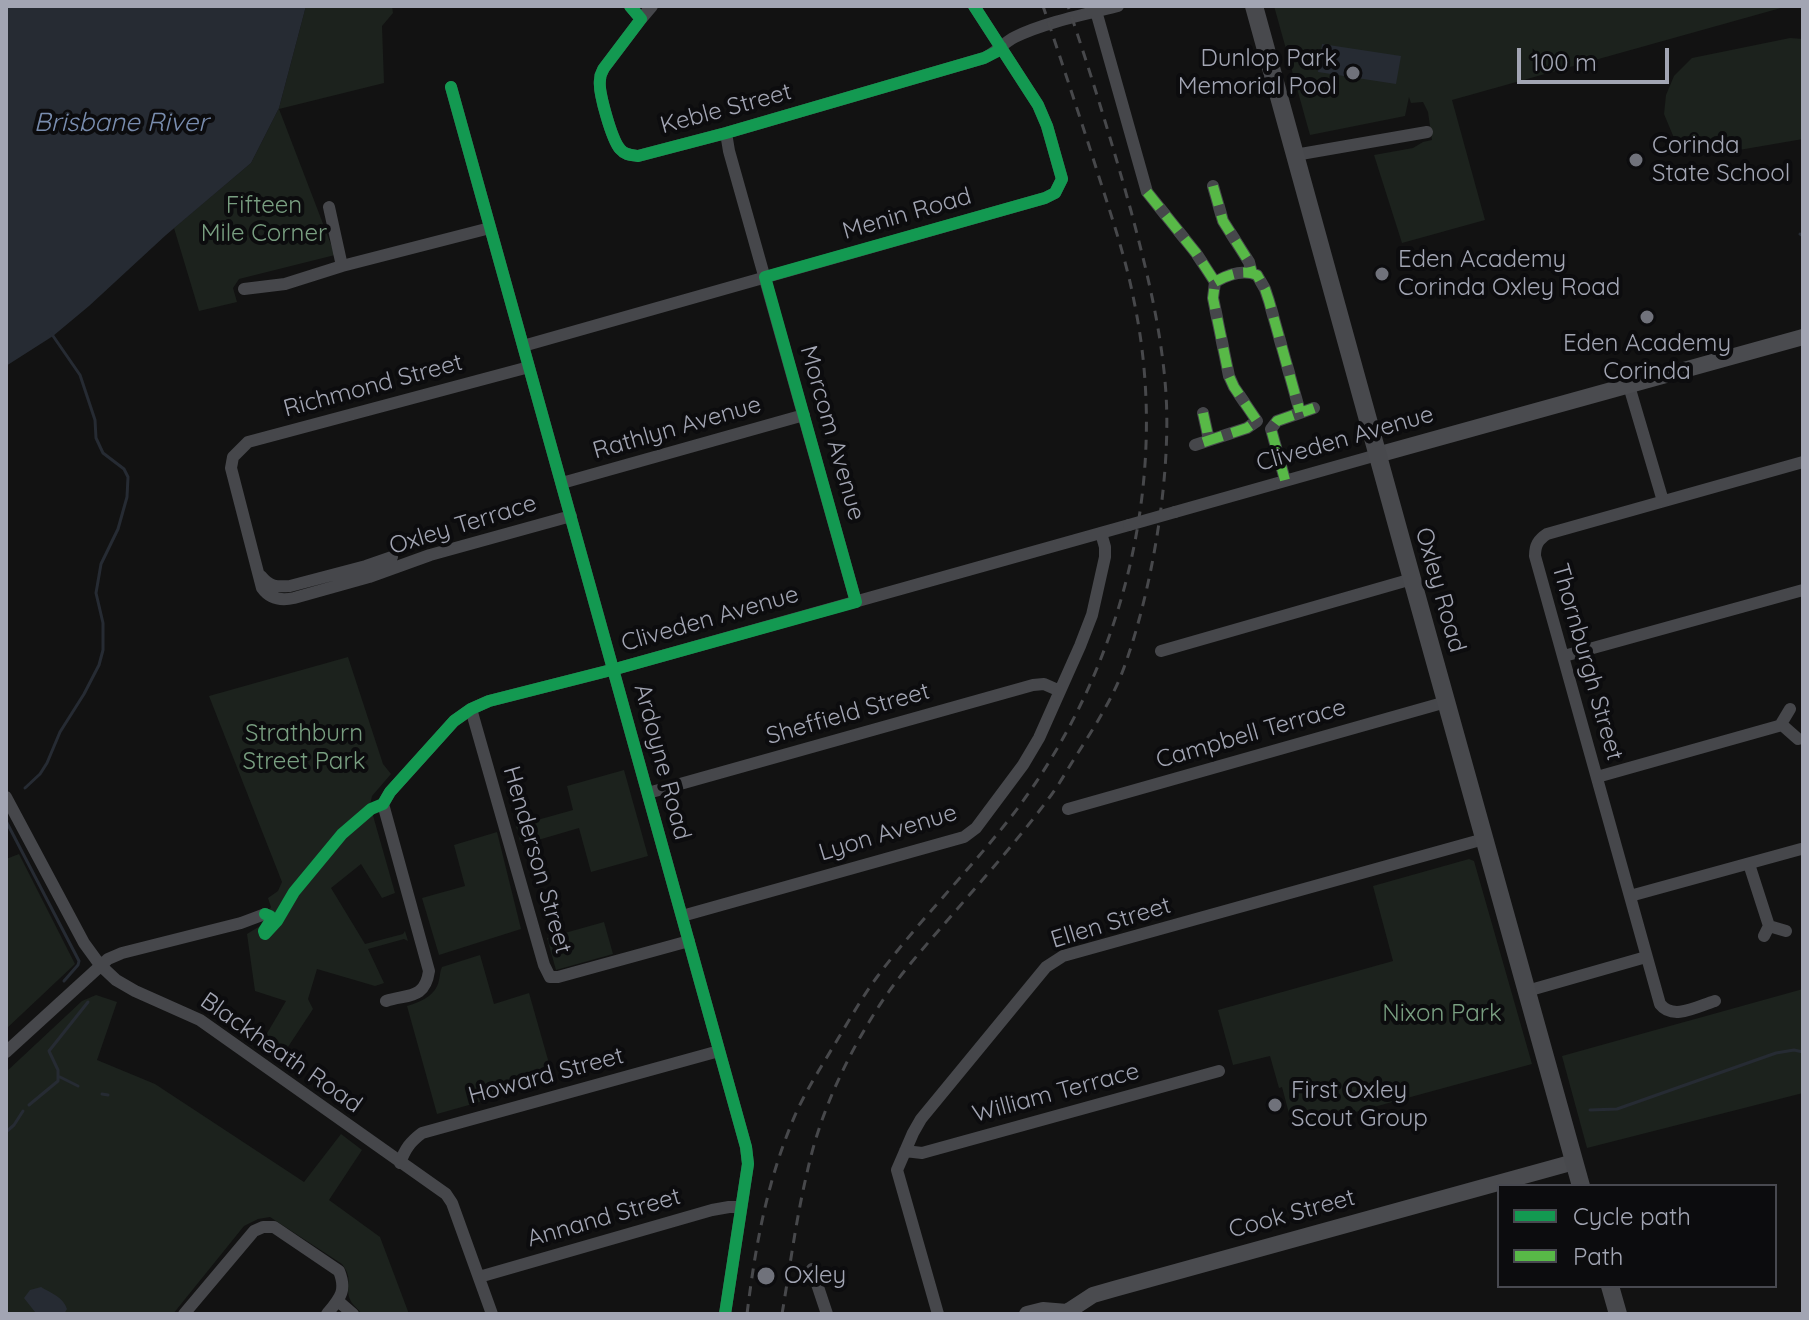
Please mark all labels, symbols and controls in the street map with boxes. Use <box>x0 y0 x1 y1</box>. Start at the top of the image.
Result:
scale bar <box>1521 32 1673 82</box>
place label: Dunlop Park Memorial Pool <box>1178 45 1337 101</box>
text: 100 m <box>1531 47 1597 77</box>
marker: Dunlop Park Memorial Pool <box>1344 64 1362 82</box>
street label: Keble Street <box>657 78 795 140</box>
water label: Brisbane River <box>34 107 208 139</box>
place label: Corinda State School <box>1652 132 1790 188</box>
marker: Corinda State School <box>1627 151 1645 169</box>
street label: Menin Road <box>839 182 975 246</box>
park label: Fifteen Mile Corner <box>201 192 327 248</box>
place label: Eden Academy Corinda Oxley Road <box>1398 246 1620 302</box>
marker: Eden Academy Corinda Oxley Road <box>1373 265 1391 283</box>
marker: Eden Academy Corinda <box>1638 308 1656 326</box>
place label: Eden Academy Corinda <box>1563 330 1731 386</box>
street label: Morcom Avenue <box>793 342 871 524</box>
street label: Richmond Street <box>280 348 466 424</box>
street label: Rathlyn Avenue <box>590 390 764 466</box>
street label: Cliveden Avenue <box>1253 400 1437 478</box>
street label: Oxley Terrace <box>386 489 540 561</box>
street label: Oxley Road <box>1408 524 1472 656</box>
street label: Thornburgh Street <box>1545 560 1629 764</box>
street label: Cliveden Avenue <box>618 580 802 658</box>
street label: Sheffield Street <box>763 677 933 751</box>
street label: Ardoyne Road <box>627 681 697 843</box>
street label: Campbell Terrace <box>1153 693 1349 775</box>
park label: Strathburn Street Park <box>243 720 365 776</box>
street label: Henderson Street <box>496 763 578 957</box>
street label: Lyon Avenue <box>816 798 960 868</box>
street label: Ellen Street <box>1047 891 1175 955</box>
street label: Blackheath Road <box>195 987 367 1119</box>
park label: Nixon Park <box>1382 1000 1502 1028</box>
street label: Howard Street <box>465 1041 627 1111</box>
street label: William Terrace <box>970 1057 1142 1129</box>
place label: First Oxley Scout Group <box>1291 1077 1428 1133</box>
marker: First Oxley Scout Group <box>1266 1096 1284 1114</box>
street label: Annand Street <box>524 1182 684 1254</box>
street label: Cook Street <box>1226 1183 1358 1245</box>
legend <box>1497 1184 1777 1288</box>
text: Cycle path <box>1573 1201 1691 1231</box>
text: Path <box>1573 1241 1624 1271</box>
place label: Oxley <box>784 1262 846 1290</box>
marker: Oxley <box>755 1265 777 1287</box>

